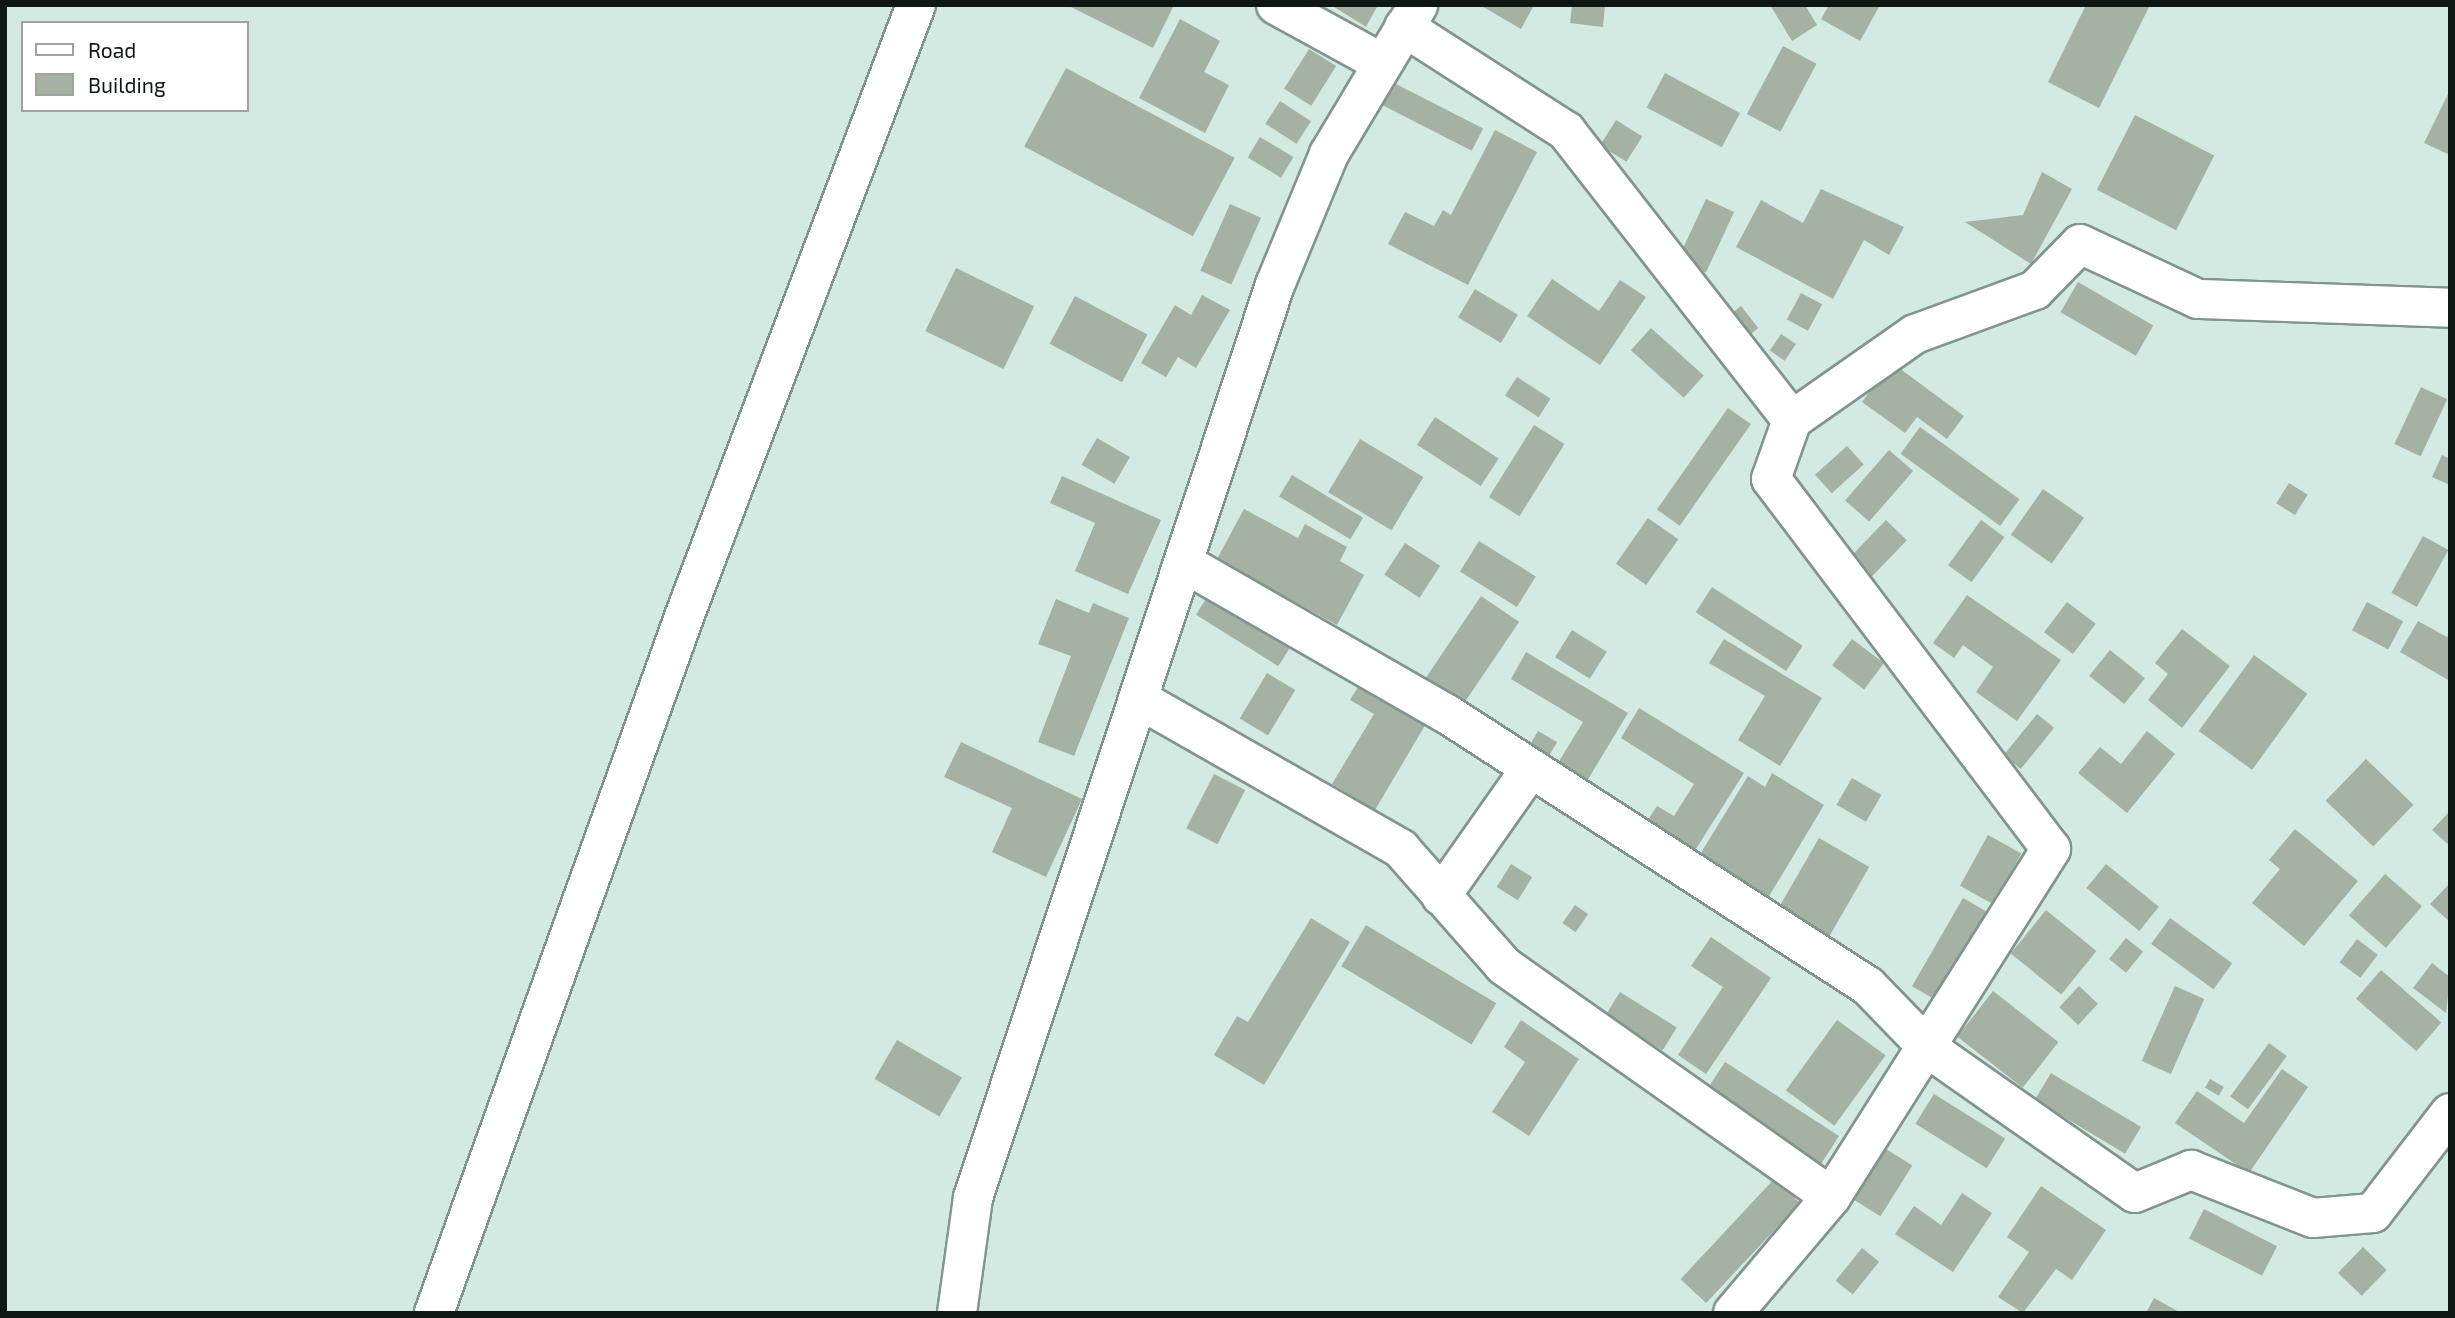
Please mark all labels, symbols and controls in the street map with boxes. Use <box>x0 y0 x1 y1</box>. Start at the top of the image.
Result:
legend <box>21 21 248 112</box>
text: Road <box>88 37 136 62</box>
text: Building <box>88 72 166 97</box>

